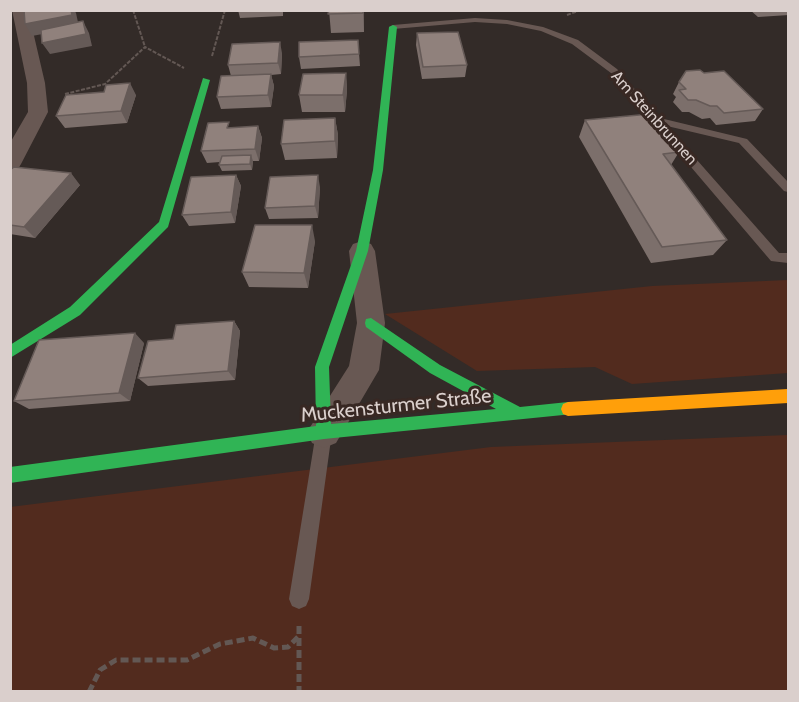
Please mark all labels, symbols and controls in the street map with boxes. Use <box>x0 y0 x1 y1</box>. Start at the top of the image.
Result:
street label: Am Steinbrunnen <box>607 67 701 169</box>
street label: Muckensturmer Straße <box>300 384 492 428</box>

